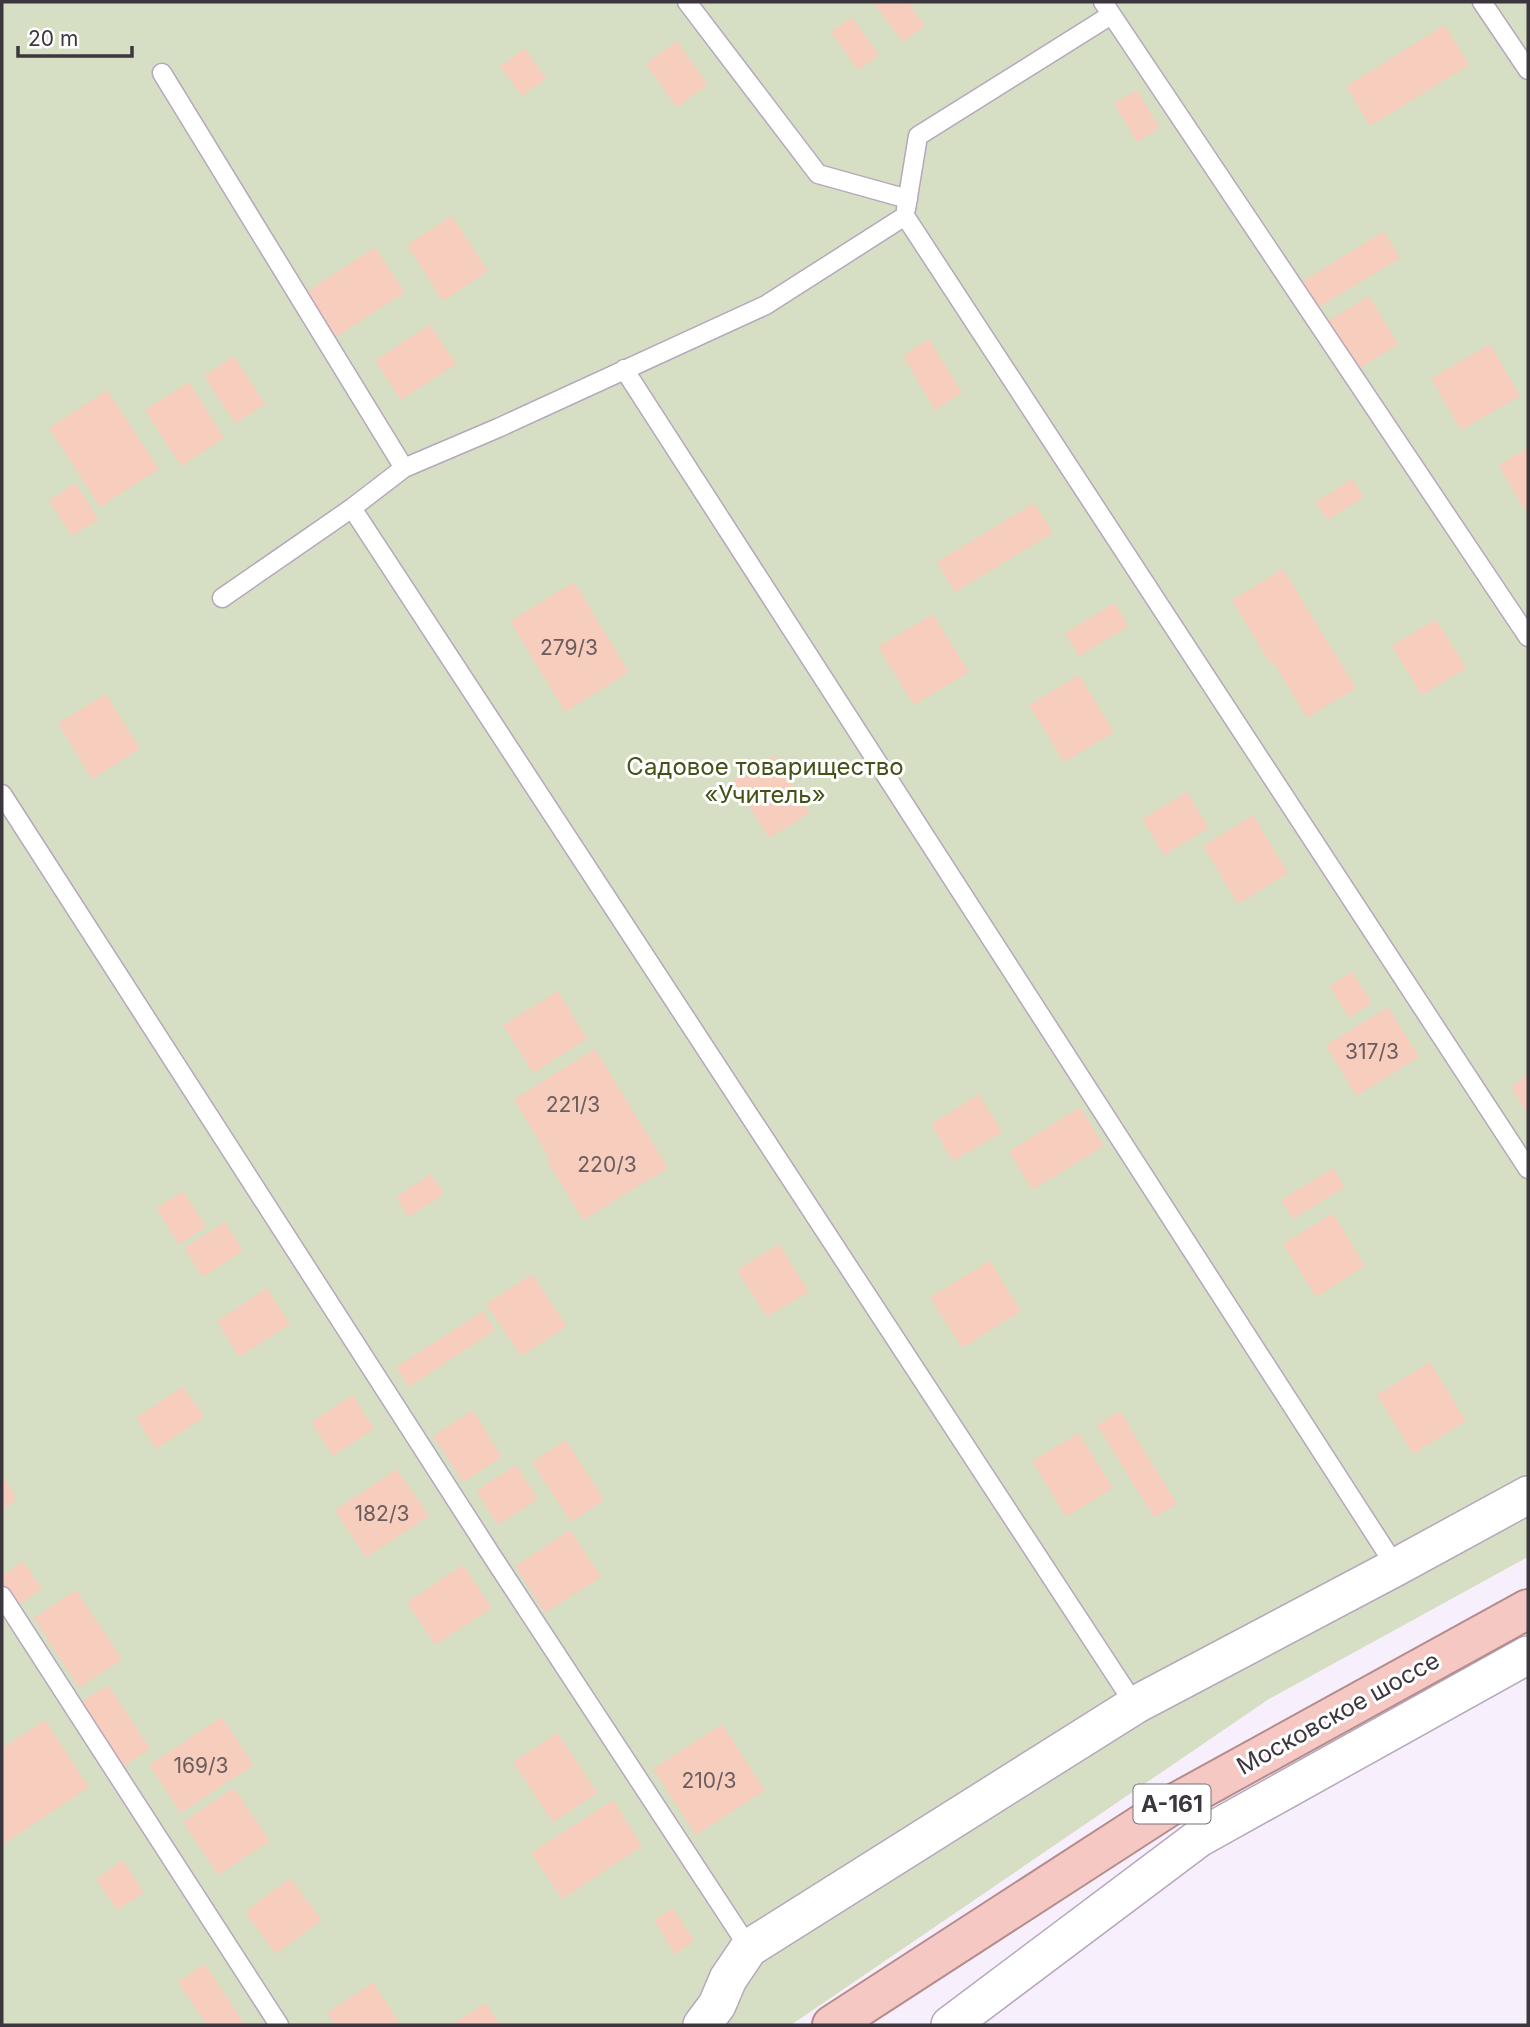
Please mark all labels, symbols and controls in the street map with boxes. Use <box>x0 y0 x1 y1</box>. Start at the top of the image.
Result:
scale bar <box>18 14 131 58</box>
text: 20 m <box>28 26 78 51</box>
house number: 279/3 <box>540 635 598 660</box>
park label: Садовое товарищество «Учитель» <box>626 752 904 809</box>
house number: 317/3 <box>1345 1039 1399 1064</box>
house number: 221/3 <box>546 1092 600 1117</box>
house number: 220/3 <box>577 1152 637 1177</box>
house number: 182/3 <box>355 1501 409 1526</box>
street label: Московское шоссе <box>1232 1645 1444 1781</box>
house number: 169/3 <box>173 1753 229 1778</box>
house number: 210/3 <box>681 1768 737 1793</box>
road number: А-161 <box>1134 1784 1210 1824</box>

